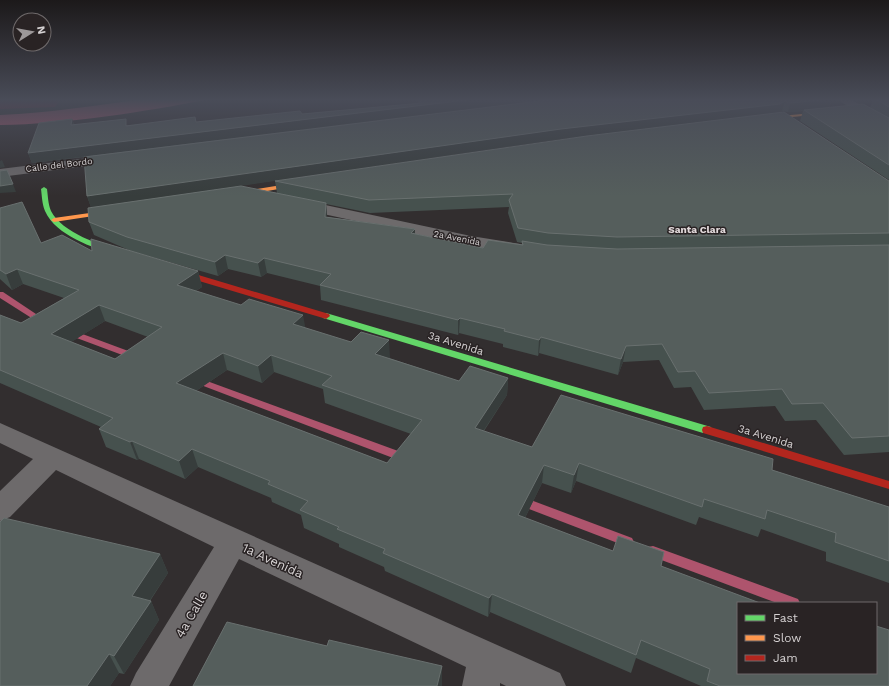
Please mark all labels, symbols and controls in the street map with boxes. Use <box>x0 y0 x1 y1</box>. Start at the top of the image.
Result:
north arrow <box>12 12 52 52</box>
text: N <box>34 25 48 35</box>
street label: Calle del Bordo <box>25 156 93 174</box>
district label: Santa Clara <box>668 224 726 235</box>
street label: 2a Avenida <box>433 229 481 247</box>
street label: 3a Avenida <box>426 329 485 358</box>
street label: 3a Avenida <box>736 422 795 451</box>
street label: 1a Avenida <box>240 540 306 581</box>
street label: 4a Calle <box>172 588 211 640</box>
legend <box>737 602 877 674</box>
text: Fast <box>773 611 798 625</box>
text: Slow <box>773 631 801 645</box>
text: Jam <box>773 651 798 665</box>

